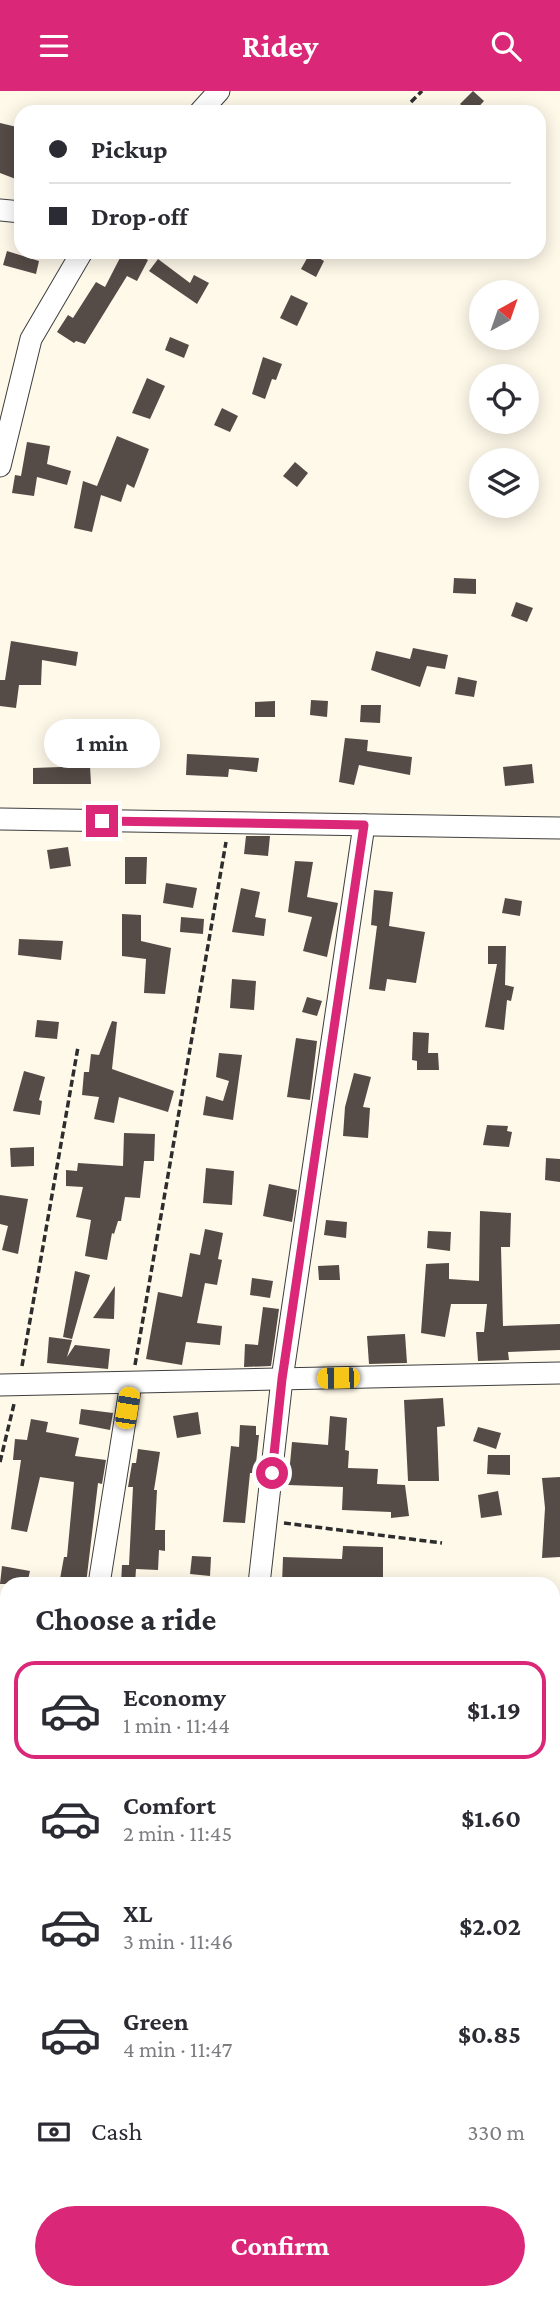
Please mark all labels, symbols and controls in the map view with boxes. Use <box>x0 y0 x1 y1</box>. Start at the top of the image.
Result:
icon: menu <box>35 27 73 65</box>
icon: search <box>487 27 525 65</box>
text: Ridey <box>242 28 318 64</box>
text: Pickup <box>91 135 168 164</box>
text: Drop-off <box>91 202 188 231</box>
north arrow <box>469 280 539 350</box>
map controls <box>469 280 539 518</box>
button: locate <box>469 364 539 434</box>
button: layers <box>469 448 539 518</box>
callout: 1 min <box>44 719 160 769</box>
text: 1 min <box>76 730 128 756</box>
route end <box>86 805 118 837</box>
car <box>317 1367 360 1389</box>
car <box>114 1386 141 1430</box>
route start <box>256 1457 288 1489</box>
text: Choose a ride <box>35 1601 216 1637</box>
icon: car <box>39 1679 102 1742</box>
text: Economy <box>123 1683 226 1712</box>
text: $1.19 <box>467 1696 521 1725</box>
text: 1 min · 11:44 <box>123 1712 230 1738</box>
icon: car <box>39 1787 102 1850</box>
text: Comfort <box>123 1791 216 1820</box>
text: $1.60 <box>461 1804 521 1833</box>
text: 2 min · 11:45 <box>123 1820 232 1846</box>
icon: car <box>39 1895 102 1958</box>
text: XL <box>123 1899 152 1928</box>
text: $2.02 <box>459 1912 521 1941</box>
text: 3 min · 11:46 <box>123 1928 233 1954</box>
icon: car <box>39 2003 102 2066</box>
text: Green <box>123 2007 189 2036</box>
text: $0.85 <box>458 2020 521 2049</box>
text: 4 min · 11:47 <box>123 2036 232 2062</box>
icon: cash <box>35 2113 73 2151</box>
text: Cash <box>91 2117 142 2146</box>
text: 330 m <box>467 2119 525 2145</box>
button: Confirm <box>35 2206 525 2286</box>

